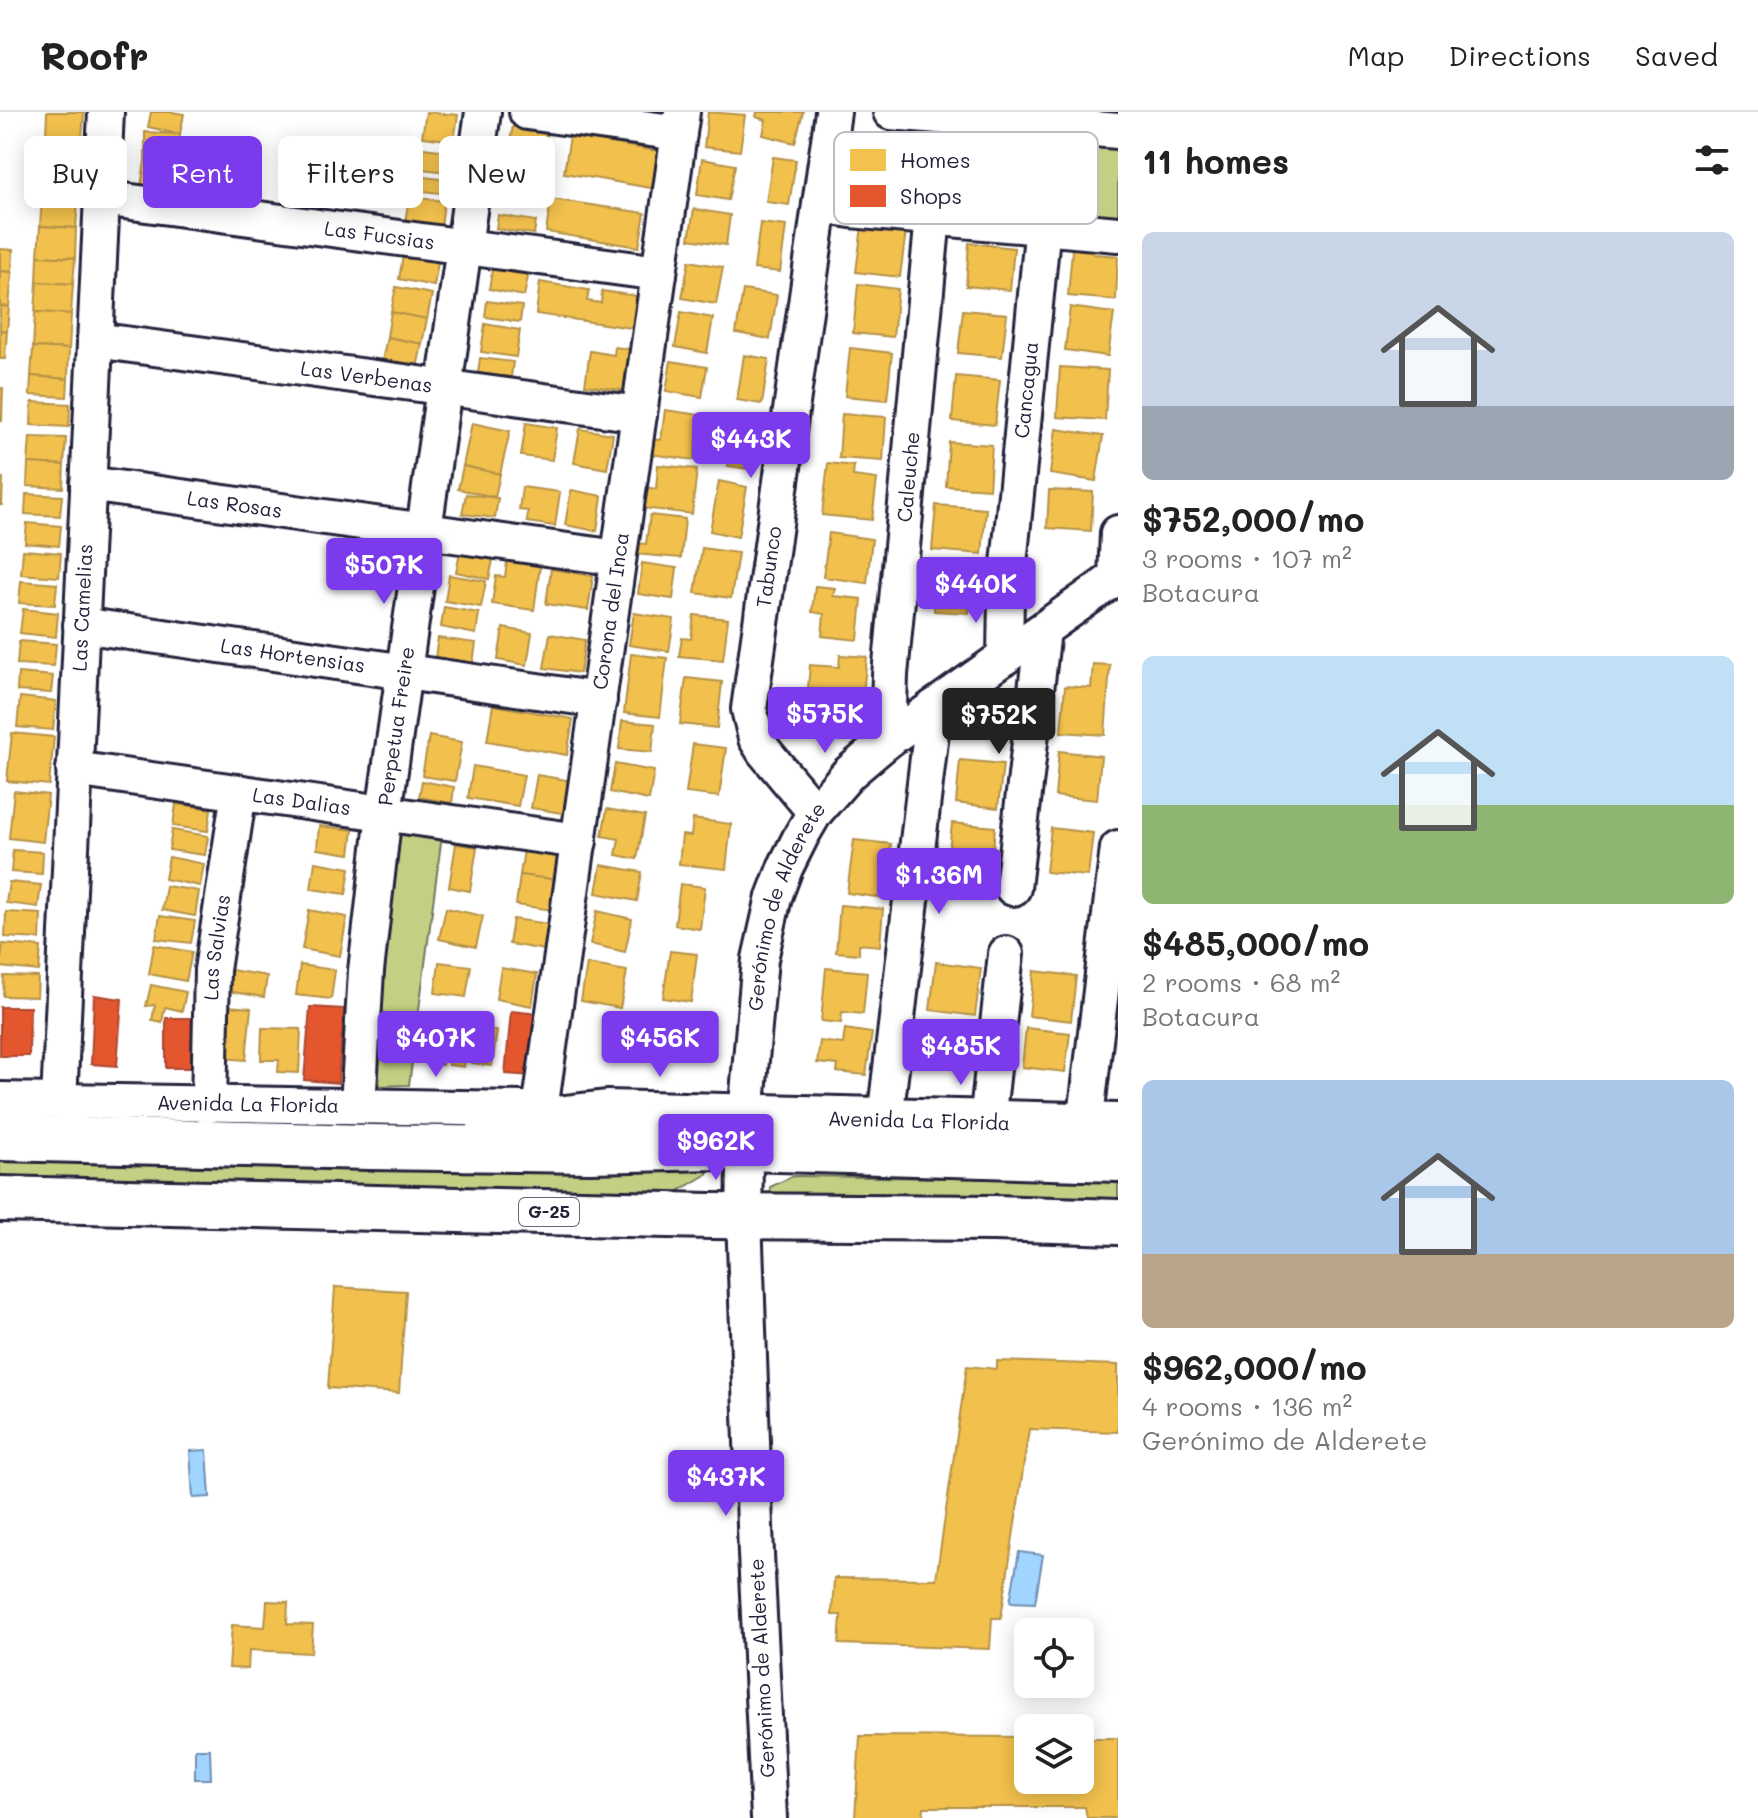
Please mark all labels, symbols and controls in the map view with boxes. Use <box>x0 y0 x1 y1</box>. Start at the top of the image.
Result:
text: Roofr <box>40 30 149 80</box>
text: Map <box>1348 37 1405 73</box>
text: Directions <box>1449 37 1591 73</box>
text: Saved <box>1635 37 1718 73</box>
legend <box>834 132 1098 224</box>
chip: Buy <box>24 136 127 208</box>
chip: Rent <box>143 136 262 208</box>
chip: Filters <box>278 136 423 208</box>
chip: New <box>439 136 555 208</box>
text: 11 homes <box>1142 138 1289 183</box>
icon: filters <box>1690 138 1734 182</box>
text: Homes <box>900 145 971 174</box>
text: Shops <box>900 181 962 210</box>
street label: Las Fucsias <box>323 214 436 255</box>
icon: home <box>1366 284 1510 428</box>
street label: Cancagua <box>1008 340 1043 440</box>
street label: Las Verbenas <box>299 354 434 398</box>
pin: $443K <box>695 412 807 480</box>
text: $443K <box>710 421 792 455</box>
street label: Caleuche <box>890 431 925 523</box>
street label: Las Rosas <box>185 484 284 523</box>
text: $752,000/mo <box>1142 496 1364 541</box>
street label: Tabunco <box>749 524 787 609</box>
street label: Corona del Inca <box>586 531 634 691</box>
pin: $507K <box>328 538 440 606</box>
text: 3 rooms · 107 m² <box>1142 541 1352 575</box>
street label: Las Camelias <box>65 543 97 672</box>
text: $507K <box>344 547 424 581</box>
pin: $440K <box>920 557 1032 625</box>
text: $440K <box>935 566 1017 600</box>
text: Botacura <box>1142 575 1260 609</box>
street label: Las Hortensias <box>219 631 367 678</box>
street label: Perpetua Freire <box>371 645 419 807</box>
pin: $575K <box>769 687 881 755</box>
pin: $752K <box>943 688 1055 756</box>
text: $575K <box>786 696 864 730</box>
text: $752K <box>960 697 1038 731</box>
icon: home <box>1366 708 1510 852</box>
street label: Las Dalias <box>251 781 353 820</box>
street label: Gerónimo de Alderete <box>741 796 830 1012</box>
pin: $1.36M <box>874 848 1004 916</box>
text: $1.36M <box>895 857 983 891</box>
street label: Las Salvias <box>197 892 235 1001</box>
text: $485,000/mo <box>1142 920 1369 965</box>
text: 2 rooms · 68 m² <box>1142 965 1340 999</box>
text: Botacura <box>1142 999 1260 1033</box>
pin: $407K <box>380 1011 492 1079</box>
pin: $456K <box>604 1011 716 1079</box>
pin: $485K <box>905 1019 1017 1087</box>
text: $407K <box>396 1020 476 1054</box>
text: $456K <box>620 1020 700 1054</box>
text: $485K <box>921 1028 1001 1062</box>
street label: Avenida La Florida <box>157 1089 339 1118</box>
street label: Avenida La Florida <box>828 1105 1011 1135</box>
pin: $962K <box>660 1114 772 1182</box>
text: $962K <box>676 1123 756 1157</box>
icon: home <box>1366 1132 1510 1276</box>
road number: G-25 <box>519 1198 579 1226</box>
text: $962,000/mo <box>1142 1344 1367 1389</box>
text: 4 rooms · 136 m² <box>1142 1389 1352 1423</box>
text: Gerónimo de Alderete <box>1142 1423 1427 1457</box>
pin: $437K <box>670 1450 782 1518</box>
text: $437K <box>686 1459 766 1493</box>
street label: Gerónimo de Alderete <box>742 1558 780 1778</box>
map controls <box>1014 1618 1094 1794</box>
button: locate <box>1014 1618 1094 1698</box>
button: layers <box>1014 1714 1094 1794</box>

